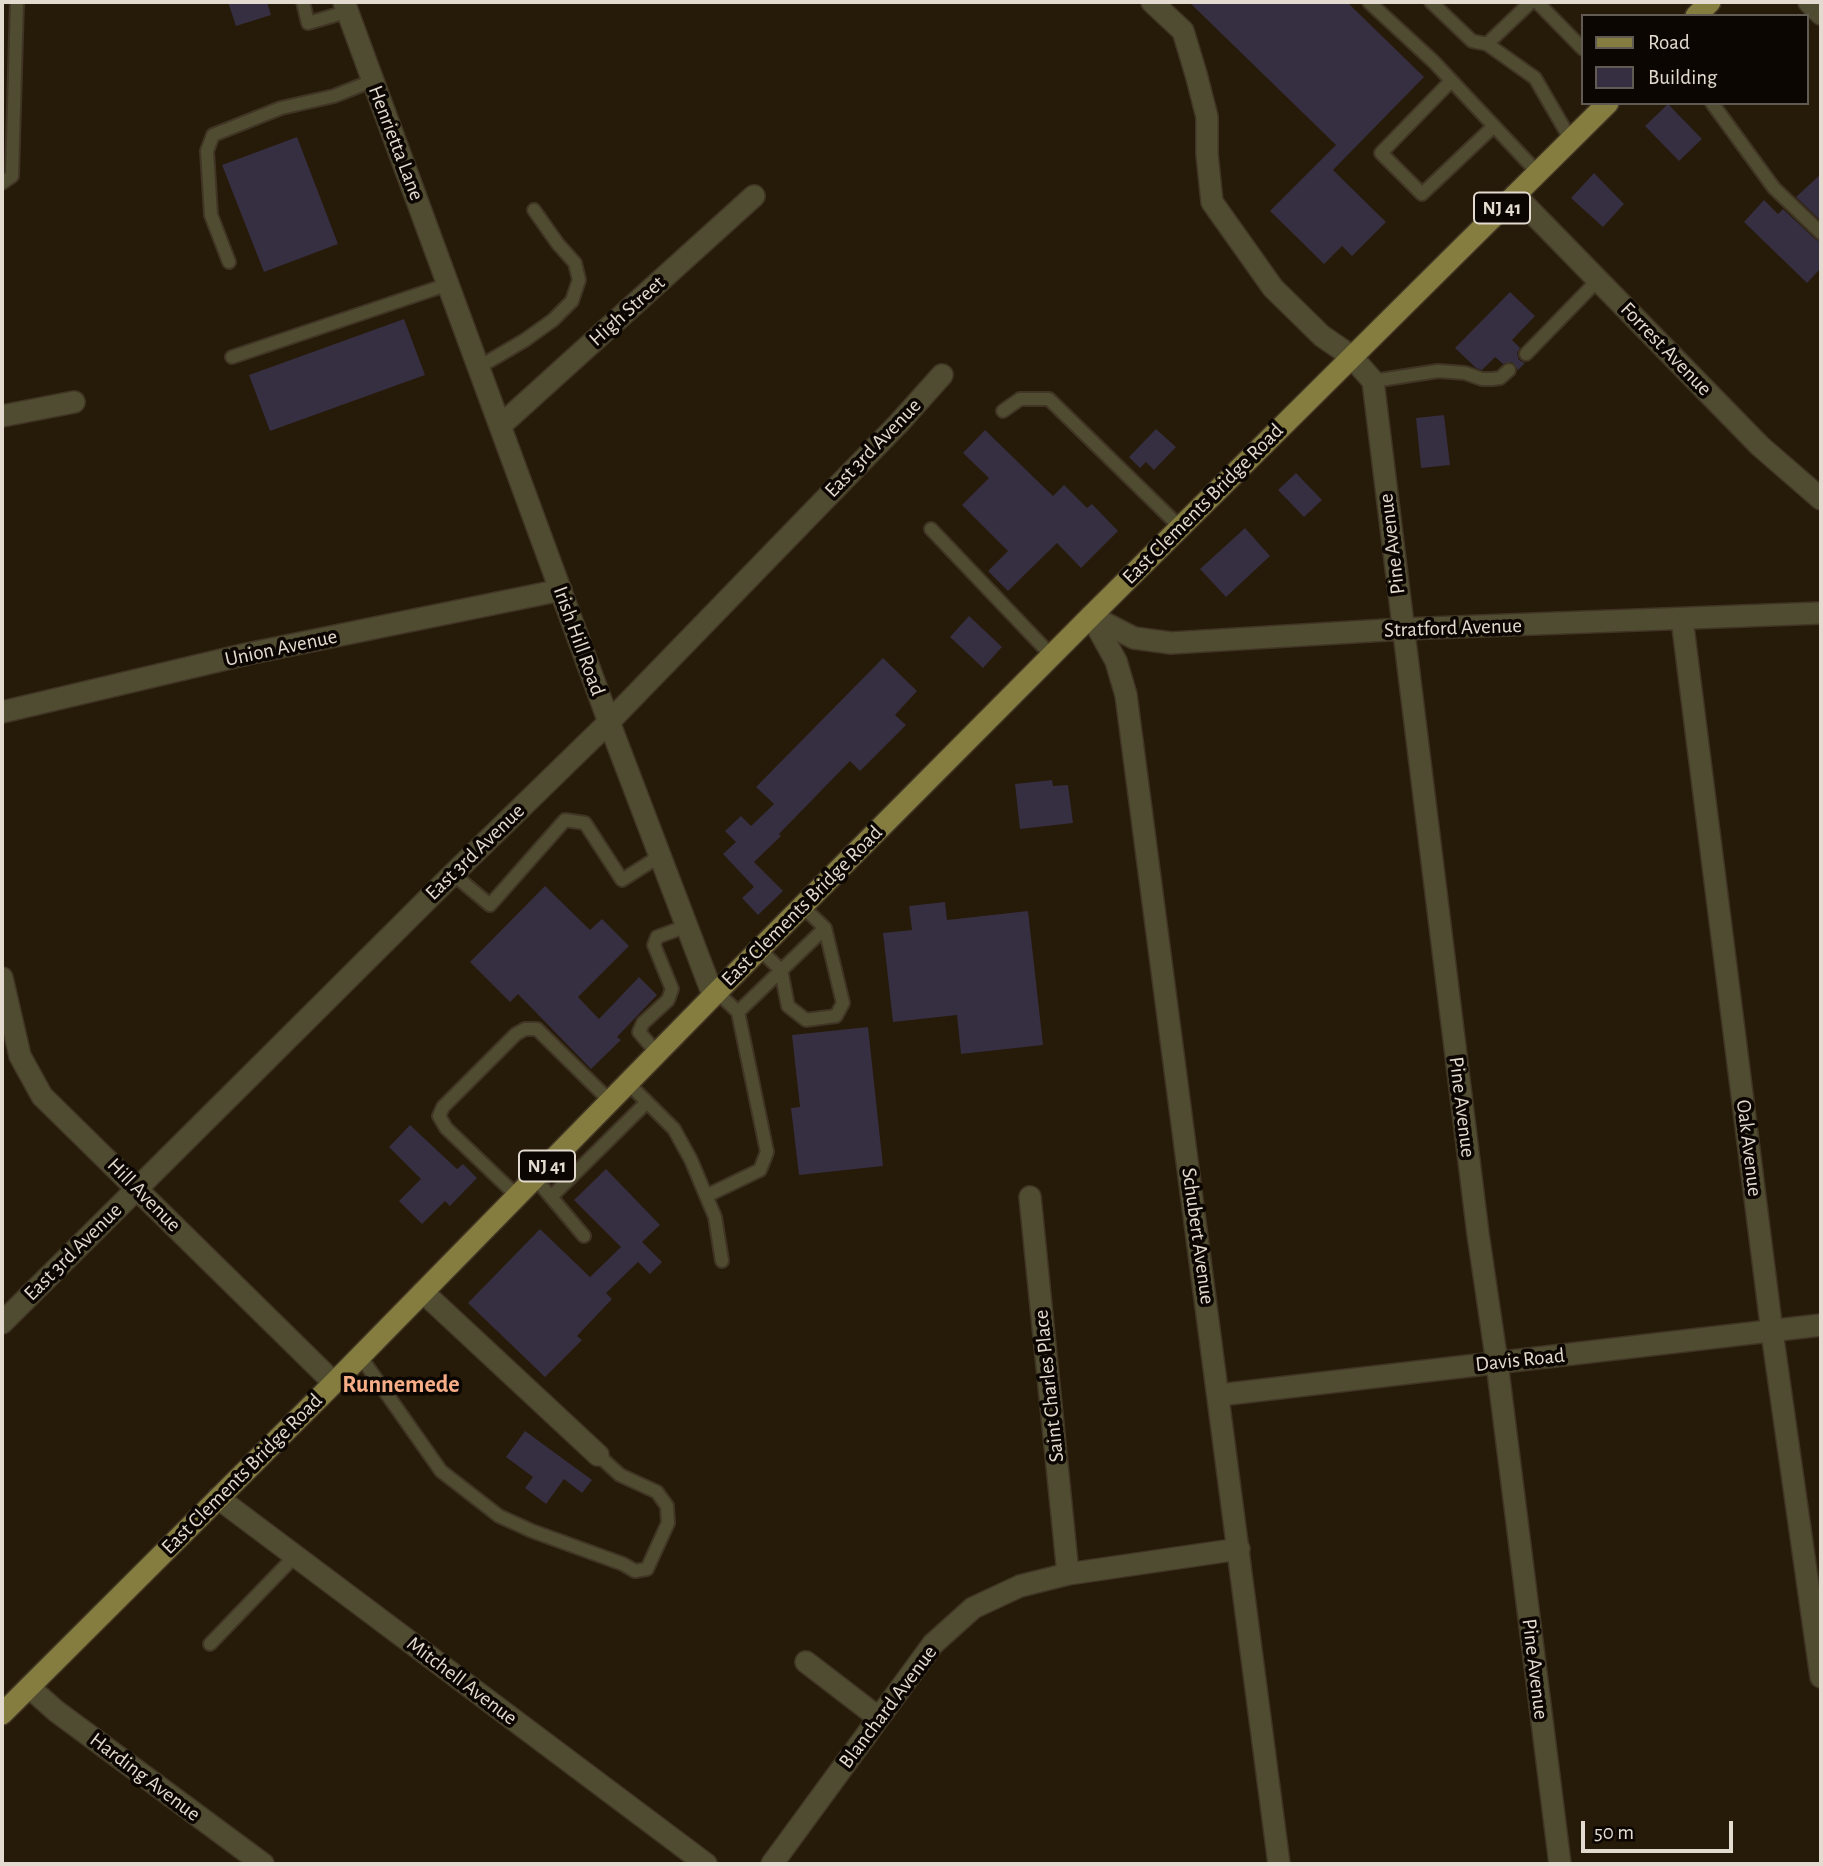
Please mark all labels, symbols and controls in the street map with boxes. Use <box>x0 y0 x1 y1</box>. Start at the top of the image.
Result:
legend <box>1582 14 1809 105</box>
text: Road <box>1648 32 1690 53</box>
text: Building <box>1648 67 1717 88</box>
street label: Henrietta Lane <box>363 82 429 204</box>
road number: NJ 41 <box>1474 192 1530 224</box>
street label: High Street <box>584 270 670 352</box>
street label: Forrest Avenue <box>1615 297 1717 401</box>
street label: East 3rd Avenue <box>819 393 927 503</box>
street label: East Clements Bridge Road <box>1117 418 1289 590</box>
street label: Pine Avenue <box>1373 492 1411 596</box>
street label: Irish Hill Road <box>548 583 610 699</box>
street label: Stratford Avenue <box>1384 613 1522 643</box>
street label: Union Avenue <box>222 624 340 672</box>
street label: East 3rd Avenue <box>420 798 530 906</box>
street label: East Clements Bridge Road <box>716 820 888 992</box>
street label: Pine Avenue <box>1443 1055 1481 1159</box>
street label: Oak Avenue <box>1731 1098 1767 1198</box>
road number: NJ 41 <box>519 1150 575 1182</box>
street label: Hill Avenue <box>102 1153 186 1237</box>
street label: Schubert Avenue <box>1176 1166 1220 1306</box>
street label: East 3rd Avenue <box>19 1198 127 1306</box>
street label: Saint Charles Place <box>1028 1309 1070 1463</box>
street label: Davis Road <box>1474 1343 1566 1377</box>
district label: Runnemede <box>342 1371 460 1399</box>
street label: East Clements Bridge Road <box>156 1388 328 1560</box>
street label: Pine Avenue <box>1516 1617 1554 1721</box>
street label: Mitchell Avenue <box>402 1631 522 1731</box>
street label: Blanchard Avenue <box>834 1640 942 1774</box>
street label: Harding Avenue <box>85 1727 205 1827</box>
scale bar <box>1585 1806 1737 1850</box>
text: 50 m <box>1594 1822 1634 1843</box>

